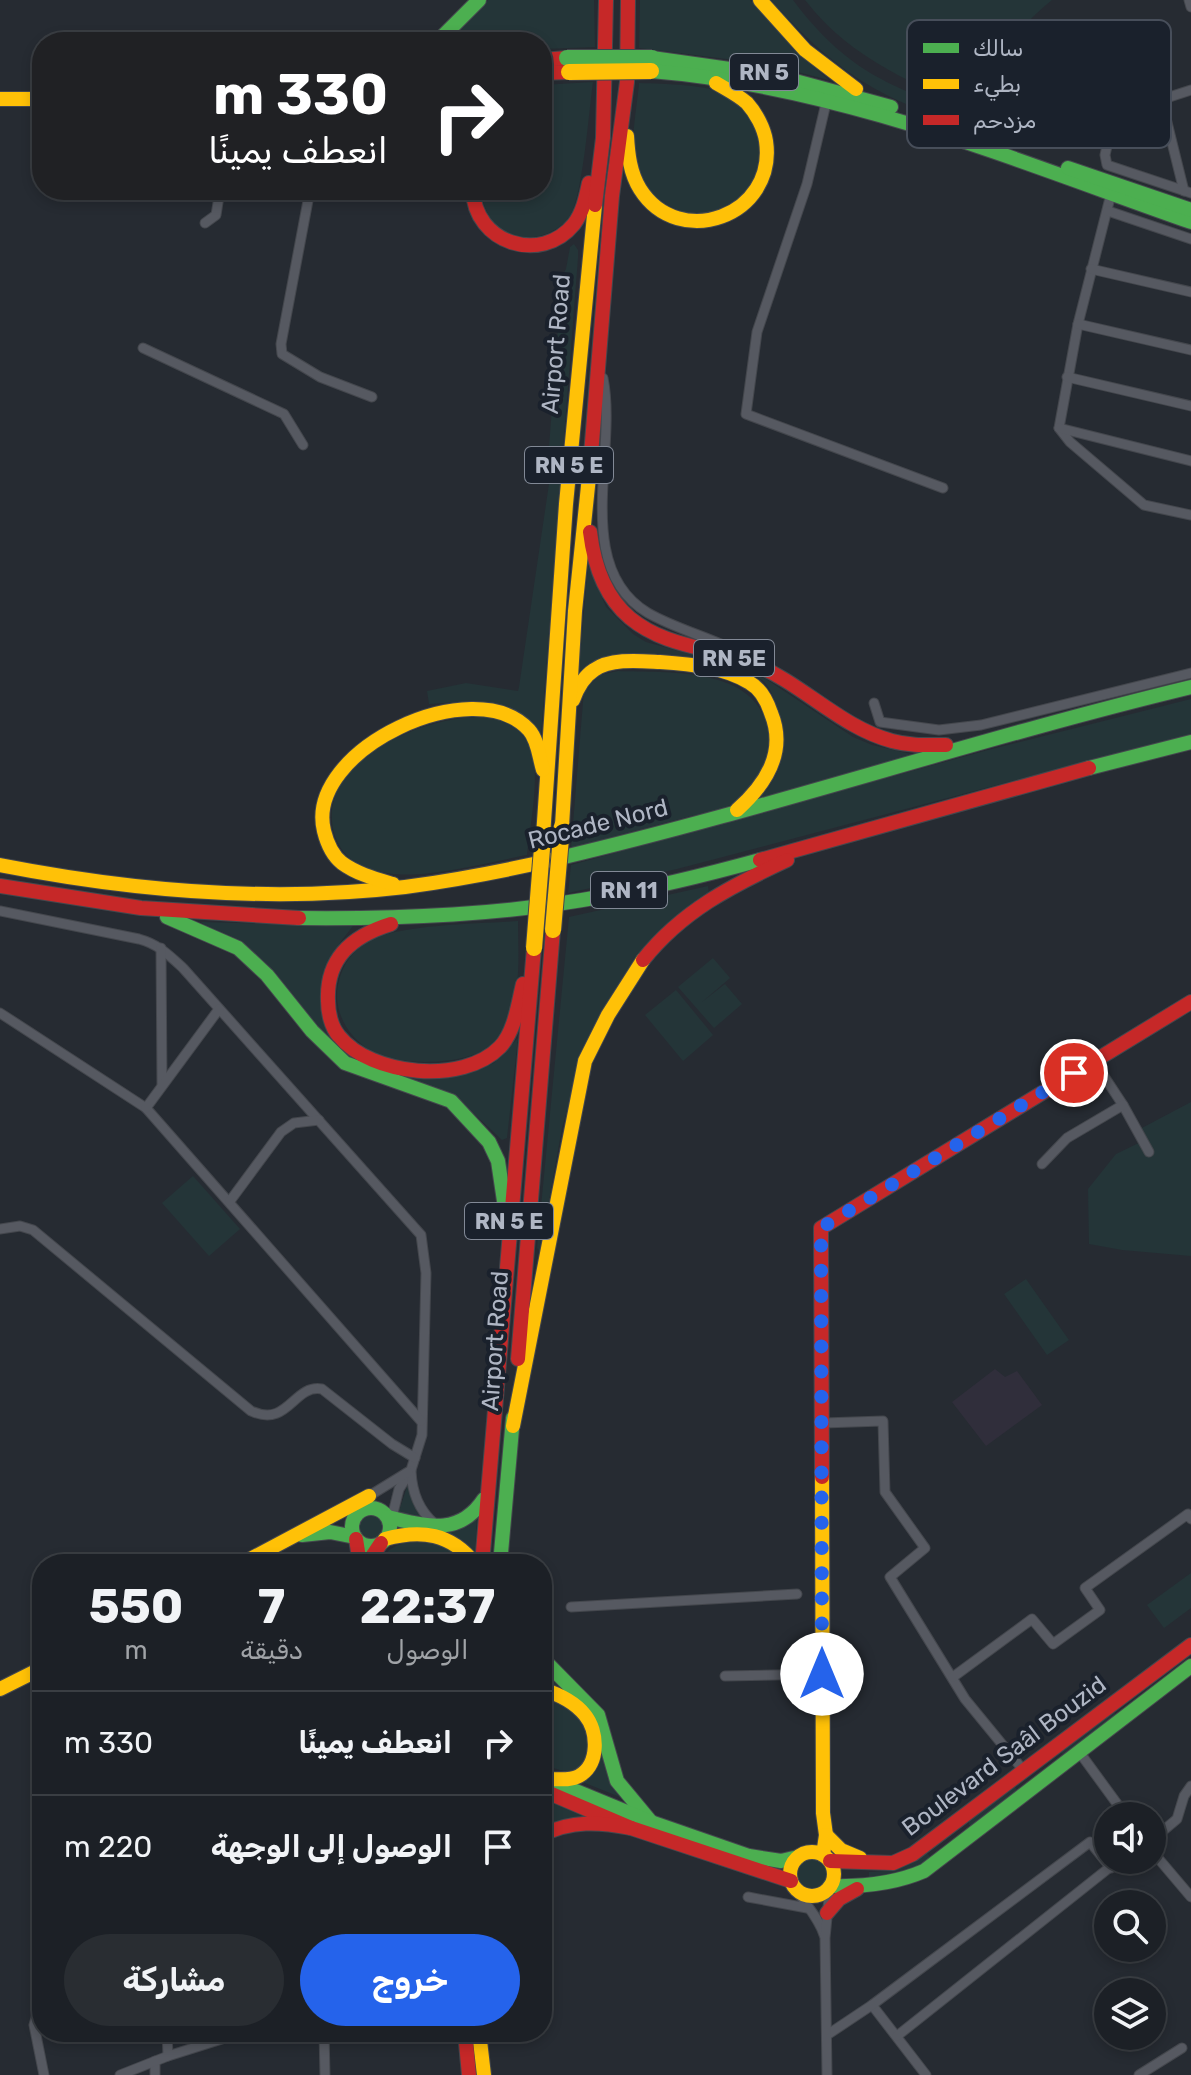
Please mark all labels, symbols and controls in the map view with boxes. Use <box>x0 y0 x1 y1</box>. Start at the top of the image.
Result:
legend <box>907 20 1171 148</box>
text: سالك <box>973 35 1024 62</box>
road number: RN 5 <box>730 54 798 90</box>
text: 330 m <box>213 62 388 128</box>
icon: right <box>416 64 520 168</box>
text: بطيء <box>973 71 1021 101</box>
text: مزدحم <box>973 107 1036 135</box>
text: انعطف يمينًا <box>208 129 388 172</box>
street label: Airport Road <box>536 273 576 415</box>
road number: RN 5 E <box>525 447 613 483</box>
road number: RN 5E <box>694 640 774 676</box>
street label: Rocade Nord <box>525 793 671 855</box>
road number: RN 11 <box>591 872 667 908</box>
pin <box>1040 1039 1108 1107</box>
icon: arrive <box>1052 1051 1096 1095</box>
road number: RN 5 E <box>465 1203 553 1239</box>
street label: Airport Road <box>476 1270 514 1412</box>
text: 550 <box>89 1578 183 1635</box>
text: 7 <box>258 1578 285 1635</box>
text: 22:37 <box>360 1578 495 1635</box>
position arrow <box>780 1632 864 1716</box>
text: m <box>125 1635 148 1666</box>
text: دقيقة <box>240 1635 303 1666</box>
text: الوصول <box>387 1635 468 1666</box>
street label: Boulevard Saâl Bouzid <box>897 1670 1111 1842</box>
icon: right <box>476 1721 520 1765</box>
text: 330 m <box>64 1725 153 1761</box>
text: انعطف يمينًا <box>298 1725 452 1761</box>
map controls <box>1094 1802 1166 2050</box>
button: sound <box>1094 1802 1166 1874</box>
icon: arrive <box>476 1825 520 1869</box>
text: 220 m <box>64 1829 152 1865</box>
text: الوصول إلى الوجهة <box>211 1829 452 1865</box>
button: search <box>1094 1890 1166 1962</box>
button: مشاركة <box>64 1934 284 2026</box>
button: خروج <box>300 1934 520 2026</box>
button: layers <box>1094 1978 1166 2050</box>

